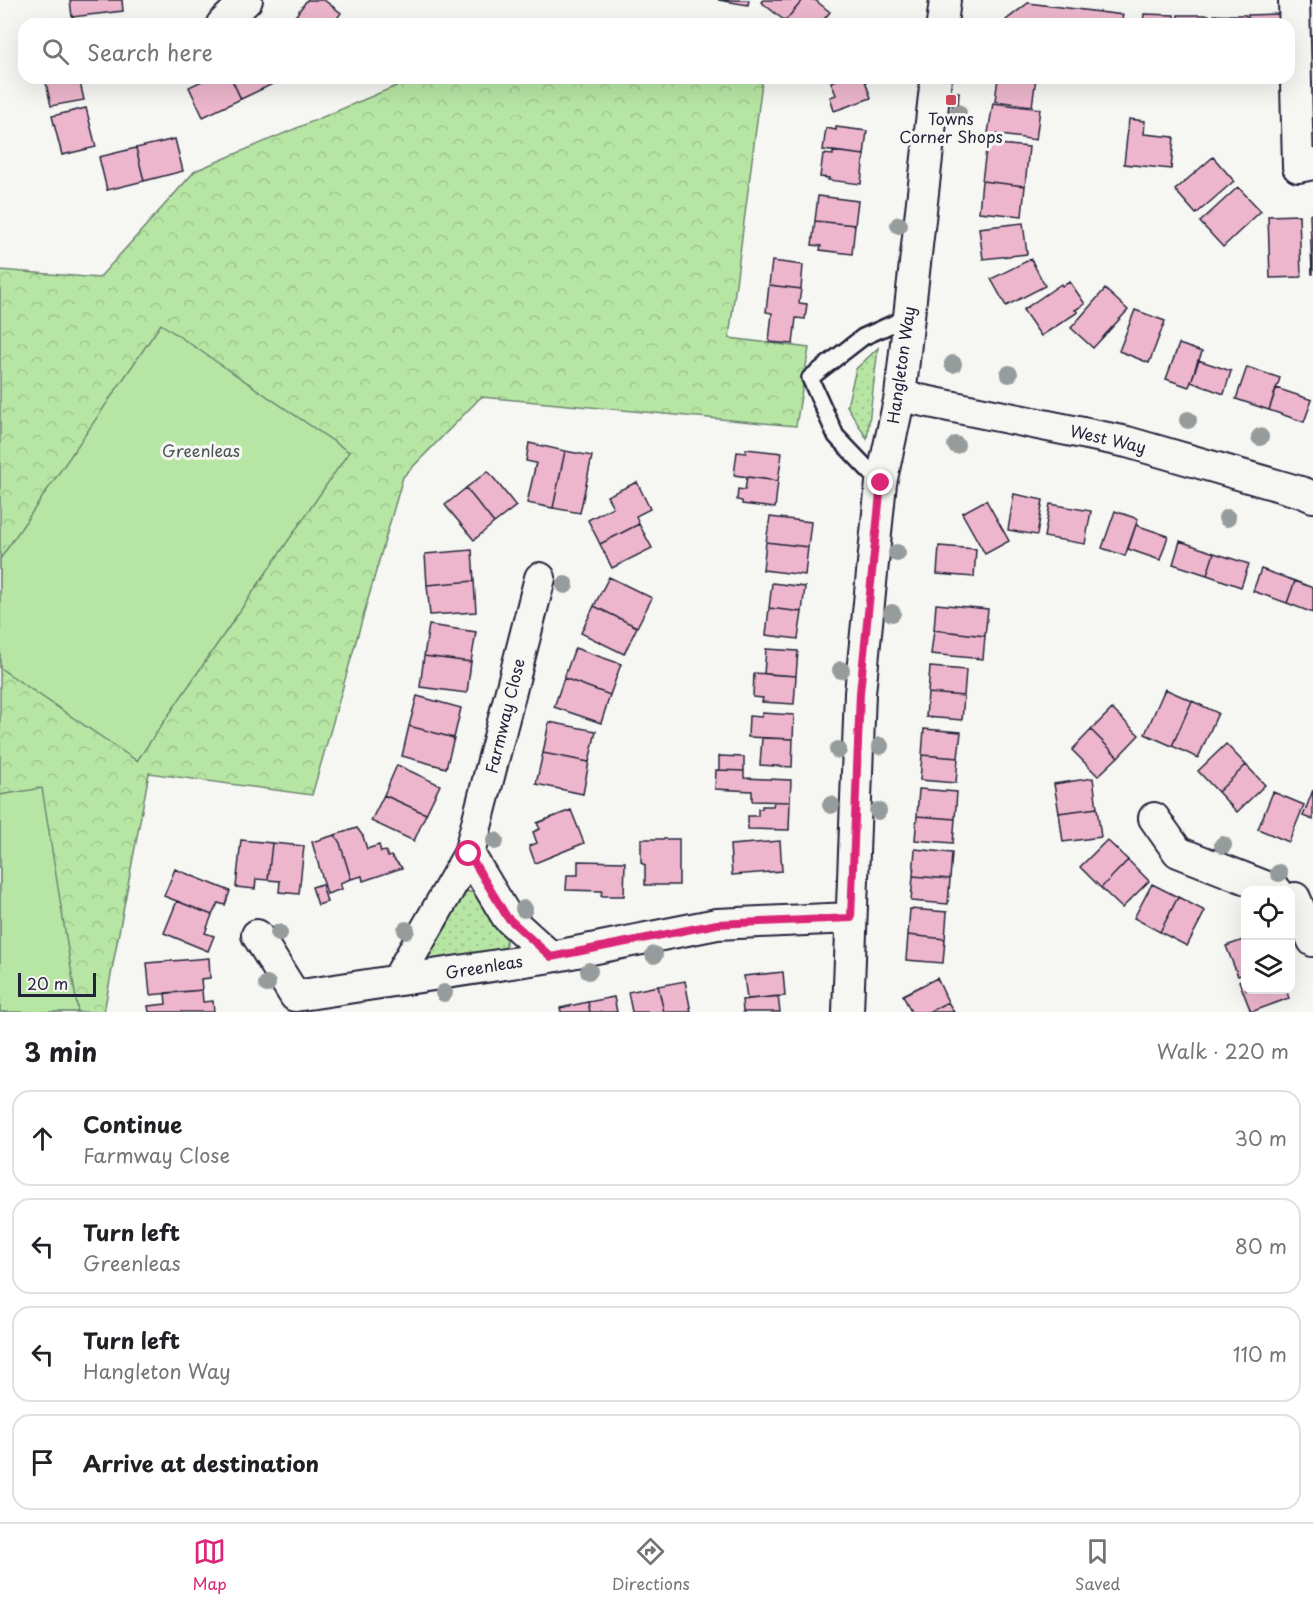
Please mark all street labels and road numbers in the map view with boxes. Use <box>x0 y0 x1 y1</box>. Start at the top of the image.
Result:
street label: Hangleton Way <box>880 305 920 425</box>
street label: West Way <box>1068 418 1149 458</box>
street label: Farmway Close <box>478 656 530 776</box>
street label: Greenleas <box>443 948 524 984</box>

